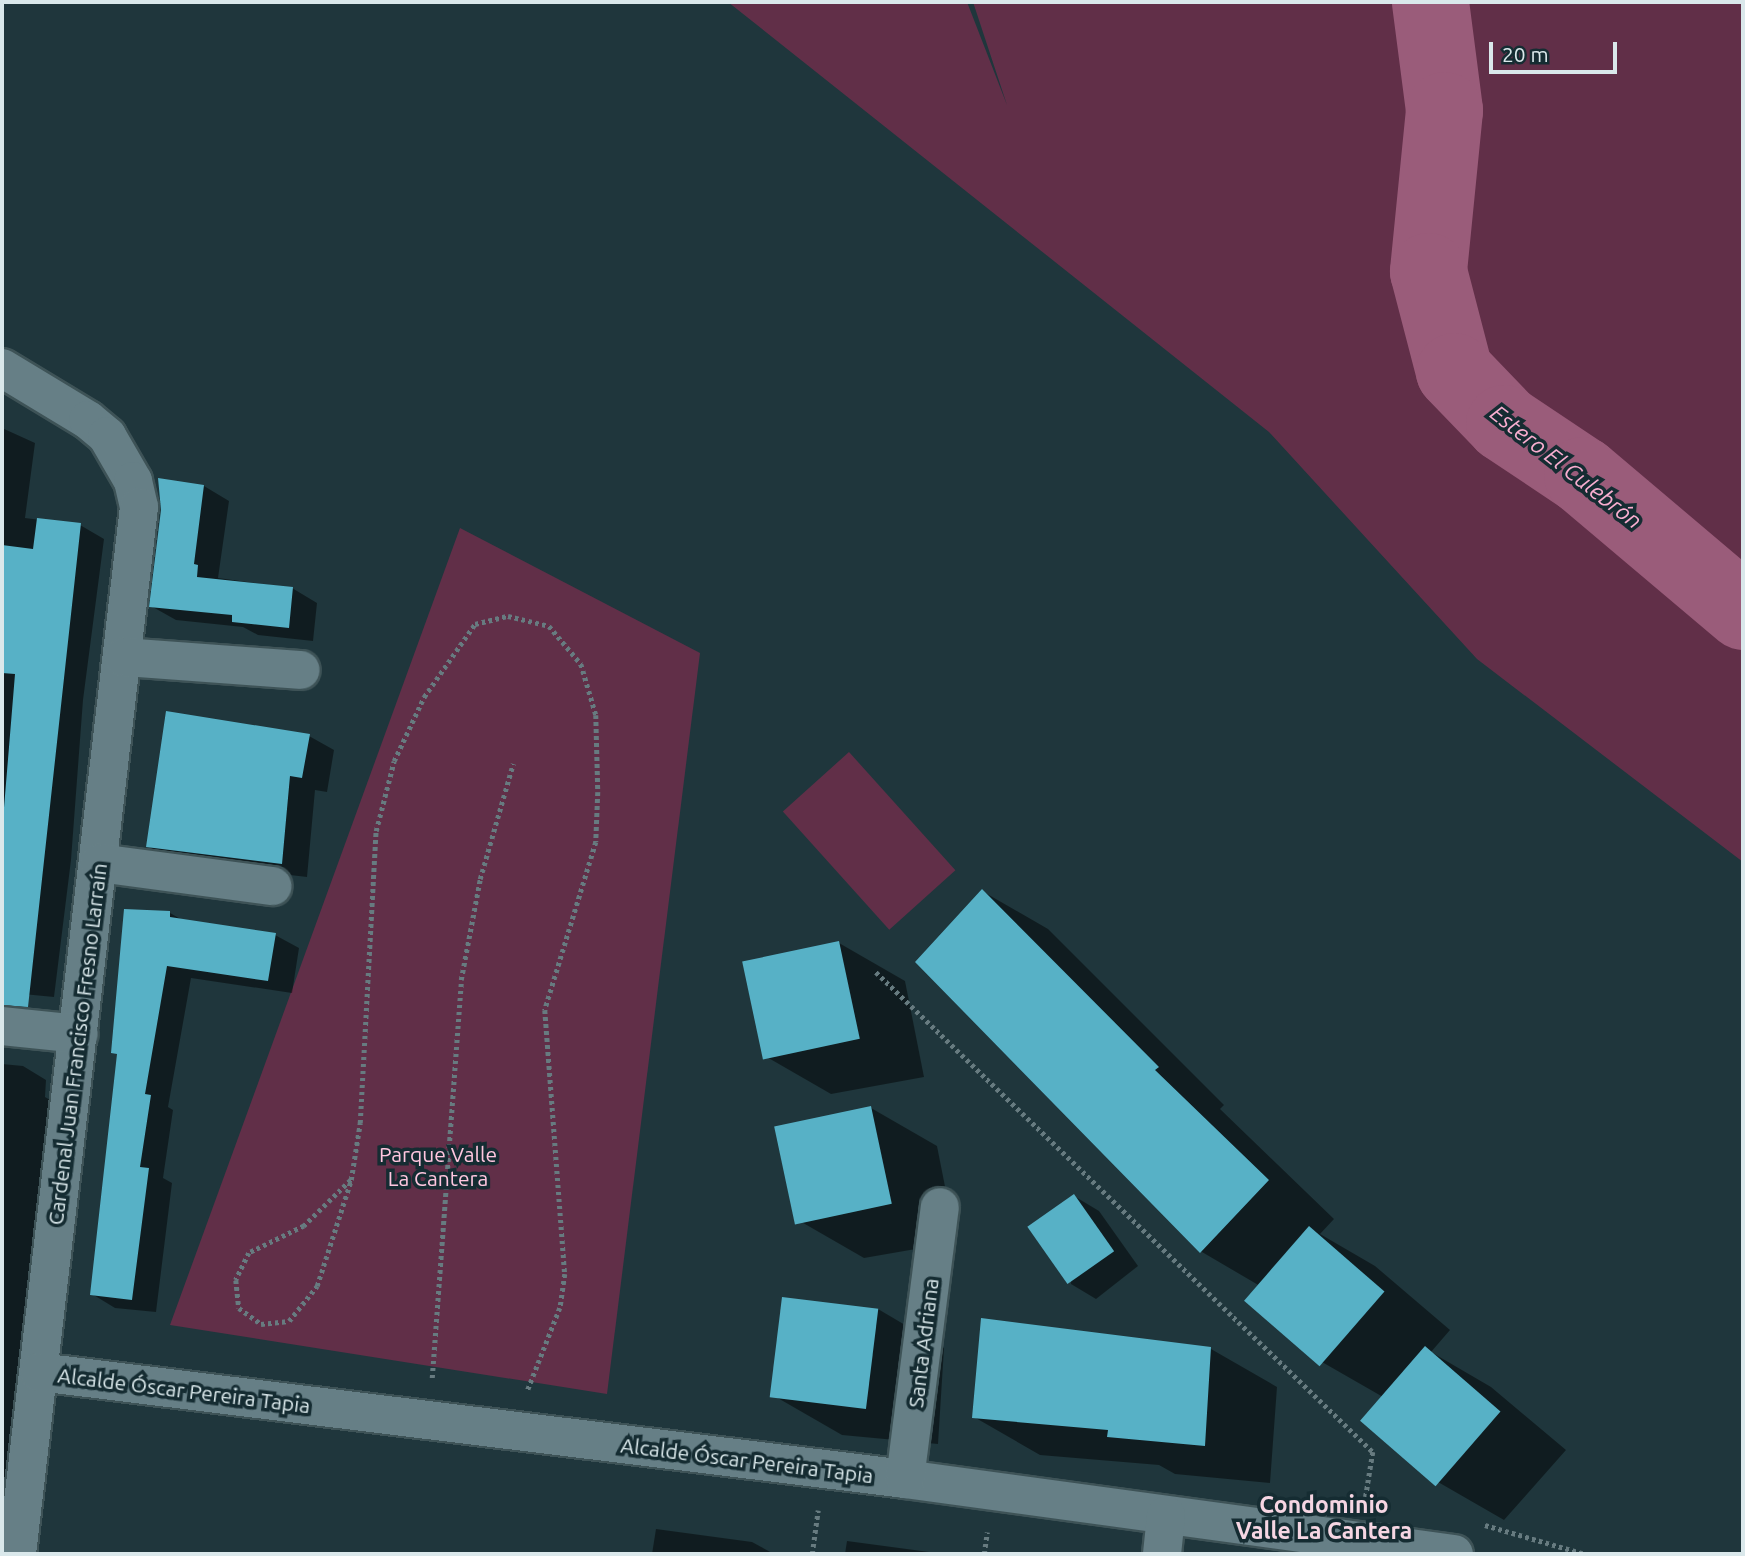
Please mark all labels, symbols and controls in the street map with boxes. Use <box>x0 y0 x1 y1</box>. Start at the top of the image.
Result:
scale bar <box>1493 28 1621 72</box>
text: 20 m <box>1502 42 1549 66</box>
water label: Estero El Culebrón <box>1485 399 1647 535</box>
street label: Cardenal Juan Francisco Fresno Larraín <box>42 862 112 1226</box>
park label: Parque Valle La Cantera <box>379 1141 497 1191</box>
street label: Santa Adriana <box>903 1277 943 1409</box>
street label: Alcalde Óscar Pereira Tapia <box>56 1362 312 1418</box>
street label: Alcalde Óscar Pereira Tapia <box>619 1432 875 1488</box>
district label: Condominio Valle La Cantera <box>1236 1491 1412 1545</box>

